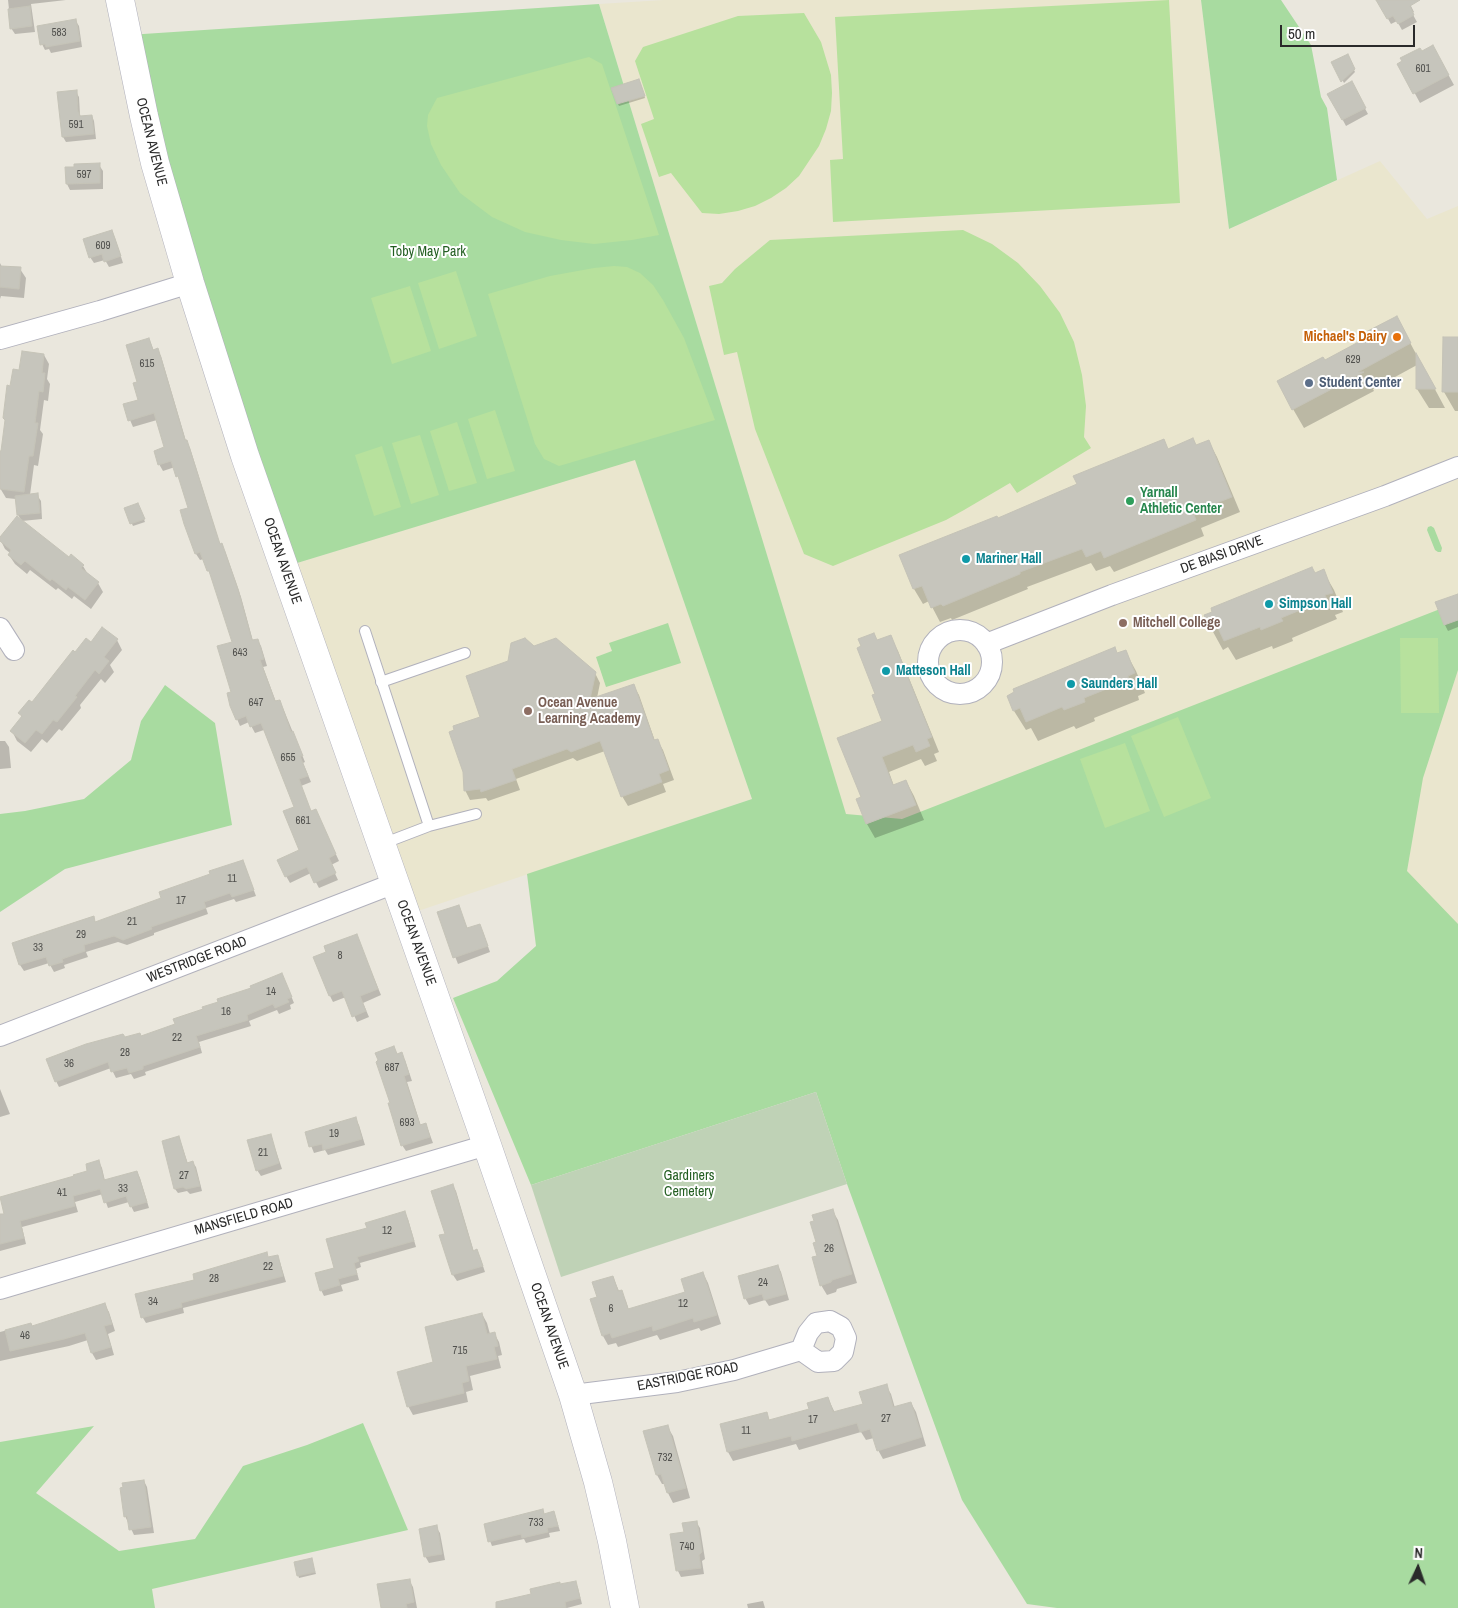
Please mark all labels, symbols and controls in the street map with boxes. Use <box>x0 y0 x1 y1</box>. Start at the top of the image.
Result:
scale bar <box>1283 15 1418 47</box>
text: 50 m <box>1288 23 1315 44</box>
house number: 583 <box>51 26 67 40</box>
house number: 601 <box>1415 62 1431 76</box>
street label: OCEAN AVENUE <box>132 96 170 188</box>
house number: 591 <box>68 118 84 132</box>
house number: 597 <box>76 168 92 182</box>
house number: 609 <box>95 239 111 253</box>
park label: Toby May Park <box>390 244 466 260</box>
place label: Michael's Dairy <box>1304 329 1387 345</box>
marker: Michael's Dairy <box>1391 331 1403 343</box>
house number: 629 <box>1345 353 1361 367</box>
house number: 615 <box>139 357 155 371</box>
place label: Student Center <box>1319 375 1401 391</box>
marker: Student Center <box>1303 377 1315 389</box>
place label: Yarnall Athletic Center <box>1140 485 1222 518</box>
marker: Yarnall Athletic Center <box>1124 495 1136 507</box>
street label: OCEAN AVENUE <box>259 516 305 606</box>
street label: DE BIASI DRIVE <box>1178 532 1266 578</box>
place label: Mariner Hall <box>976 551 1042 567</box>
marker: Mariner Hall <box>960 553 972 565</box>
place label: Simpson Hall <box>1279 596 1352 612</box>
marker: Simpson Hall <box>1263 598 1275 610</box>
place label: Mitchell College <box>1133 615 1220 631</box>
marker: Mitchell College <box>1117 617 1129 629</box>
house number: 643 <box>232 646 248 660</box>
place label: Matteson Hall <box>896 663 971 679</box>
marker: Matteson Hall <box>880 665 892 677</box>
place label: Saunders Hall <box>1081 676 1158 692</box>
marker: Saunders Hall <box>1065 678 1077 690</box>
place label: Ocean Avenue Learning Academy <box>538 695 641 728</box>
house number: 647 <box>248 696 264 710</box>
marker: Ocean Avenue Learning Academy <box>522 705 534 717</box>
house number: 655 <box>280 751 296 765</box>
house number: 661 <box>295 814 311 828</box>
house number: 11 <box>227 872 237 886</box>
house number: 17 <box>176 894 186 908</box>
street label: OCEAN AVENUE <box>393 898 439 988</box>
house number: 21 <box>127 915 137 929</box>
house number: 29 <box>76 928 86 942</box>
street label: WESTRIDGE ROAD <box>145 933 249 987</box>
house number: 33 <box>33 941 43 955</box>
house number: 8 <box>337 949 343 963</box>
house number: 14 <box>266 985 276 999</box>
house number: 16 <box>221 1005 231 1019</box>
house number: 22 <box>172 1031 182 1045</box>
house number: 28 <box>120 1046 130 1060</box>
house number: 36 <box>64 1057 74 1071</box>
house number: 687 <box>384 1061 400 1075</box>
house number: 693 <box>399 1116 415 1130</box>
house number: 19 <box>329 1127 339 1141</box>
house number: 21 <box>258 1146 268 1160</box>
park label: Gardiners Cemetery <box>663 1168 715 1200</box>
house number: 27 <box>179 1169 189 1183</box>
house number: 33 <box>118 1182 128 1196</box>
house number: 41 <box>57 1186 67 1200</box>
street label: MANSFIELD ROAD <box>193 1195 295 1239</box>
house number: 12 <box>382 1224 392 1238</box>
house number: 26 <box>824 1242 834 1256</box>
house number: 22 <box>263 1260 273 1274</box>
house number: 28 <box>209 1272 219 1286</box>
house number: 24 <box>758 1276 768 1290</box>
street label: OCEAN AVENUE <box>526 1281 572 1371</box>
house number: 34 <box>148 1295 158 1309</box>
house number: 12 <box>678 1297 688 1311</box>
house number: 6 <box>608 1302 614 1316</box>
house number: 46 <box>20 1329 30 1343</box>
house number: 715 <box>452 1344 468 1358</box>
street label: EASTRIDGE ROAD <box>636 1359 740 1395</box>
house number: 27 <box>881 1412 891 1426</box>
house number: 17 <box>808 1413 818 1427</box>
house number: 11 <box>741 1424 751 1438</box>
house number: 732 <box>657 1451 673 1465</box>
house number: 733 <box>528 1516 544 1530</box>
house number: 740 <box>679 1540 695 1554</box>
north arrow <box>1393 1543 1443 1593</box>
text: N <box>1414 1544 1423 1562</box>

